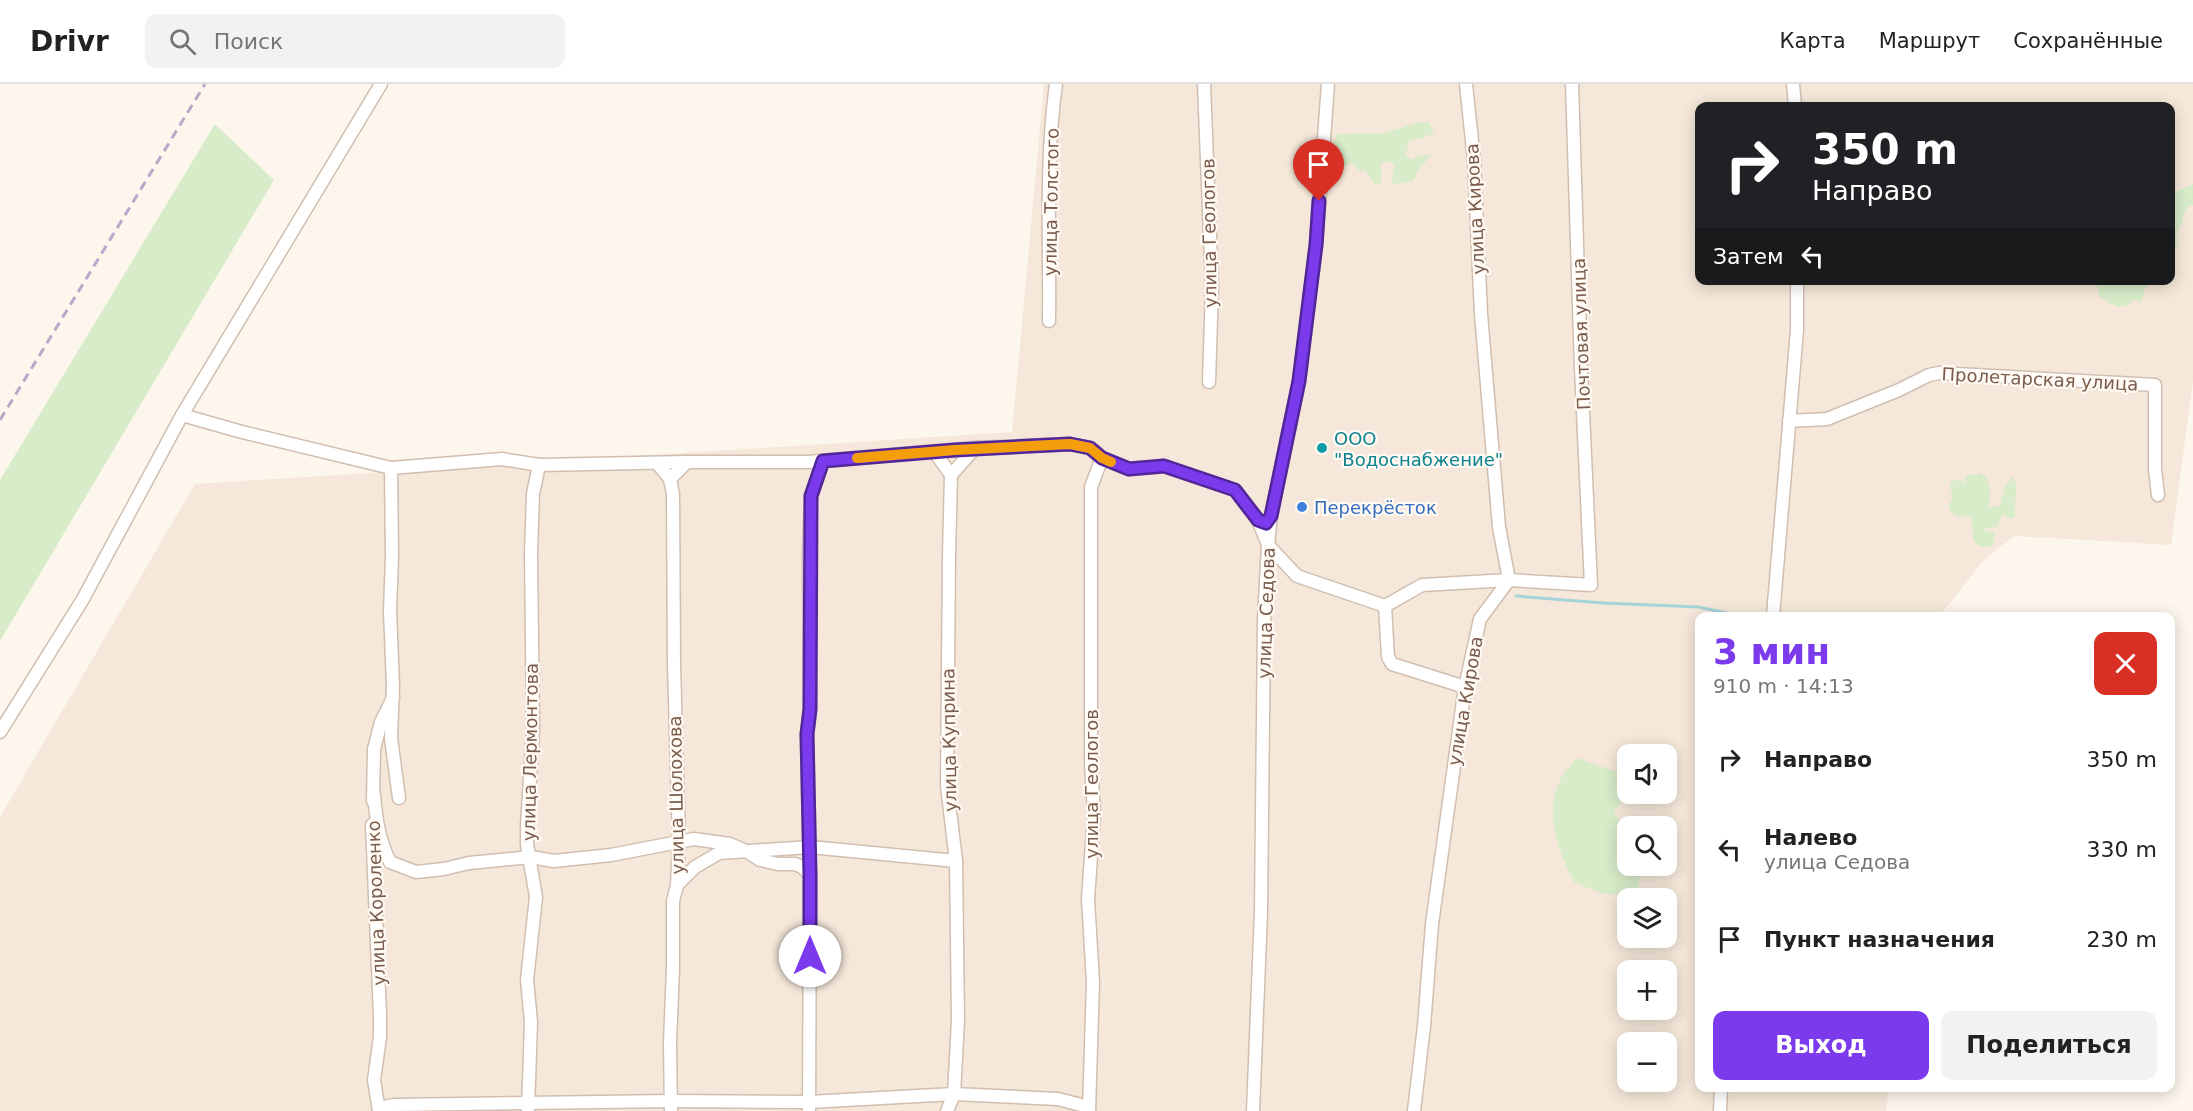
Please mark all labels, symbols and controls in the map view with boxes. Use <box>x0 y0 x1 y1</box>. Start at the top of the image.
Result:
search box <box>145 14 565 68</box>
text: Drivr <box>30 25 109 58</box>
icon: search <box>166 25 199 58</box>
text: Поиск <box>214 29 283 54</box>
text: Карта <box>1780 29 1846 53</box>
text: Маршрут <box>1879 29 1980 53</box>
text: Сохранённые <box>2013 29 2163 53</box>
text: 350 m <box>1812 125 1958 174</box>
icon: right <box>1713 126 1791 204</box>
street label: улица Толстого <box>1039 128 1063 276</box>
pin <box>1293 139 1344 201</box>
street label: улица Кирова <box>1461 143 1489 275</box>
icon: arrive <box>1302 148 1335 181</box>
street label: улица Геологов <box>1197 158 1221 308</box>
text: Направо <box>1812 175 1933 206</box>
icon: left <box>1796 240 1829 273</box>
text: Затем <box>1713 244 1784 269</box>
street label: Почтовая улица <box>1568 258 1594 410</box>
street label: Пролетарская улица <box>1941 363 2139 395</box>
place label: ООО "Водоснабжение" <box>1334 428 1503 470</box>
marker: ООО "Водоснабжение" <box>1315 441 1329 455</box>
place label: Перекрёсток <box>1314 497 1437 518</box>
marker: Перекрёсток <box>1295 500 1309 514</box>
street label: улица Седова <box>1253 547 1279 679</box>
text: 3 мин <box>1713 631 1830 672</box>
button: close <box>2094 632 2157 695</box>
street label: улица Кирова <box>1443 634 1487 768</box>
street label: улица Лермонтова <box>518 663 542 841</box>
street label: улица Куприна <box>937 668 961 812</box>
text: 910 m · 14:13 <box>1713 674 1854 698</box>
street label: улица Геологов <box>1081 709 1102 859</box>
street label: улица Шолохова <box>664 715 688 875</box>
icon: right <box>1713 743 1746 776</box>
map controls <box>1617 744 1677 1092</box>
button: sound <box>1617 744 1677 804</box>
text: Направо <box>1764 747 1872 772</box>
text: 350 m <box>2087 747 2157 772</box>
button: search <box>1617 816 1677 876</box>
street label: улица Короленко <box>363 820 389 986</box>
text: Налево <box>1764 825 1857 850</box>
icon: left <box>1713 833 1746 866</box>
text: 330 m <box>2087 837 2157 862</box>
text: улица Седова <box>1764 850 1910 874</box>
button: layers <box>1617 888 1677 948</box>
icon: arrive <box>1713 923 1746 956</box>
position arrow <box>778 924 842 988</box>
text: Пункт назначения <box>1764 927 1995 952</box>
text: 230 m <box>2087 927 2157 952</box>
button: + <box>1617 960 1677 1020</box>
button: Выход <box>1713 1011 1929 1080</box>
button: Поделиться <box>1941 1011 2157 1080</box>
button: − <box>1617 1032 1677 1092</box>

